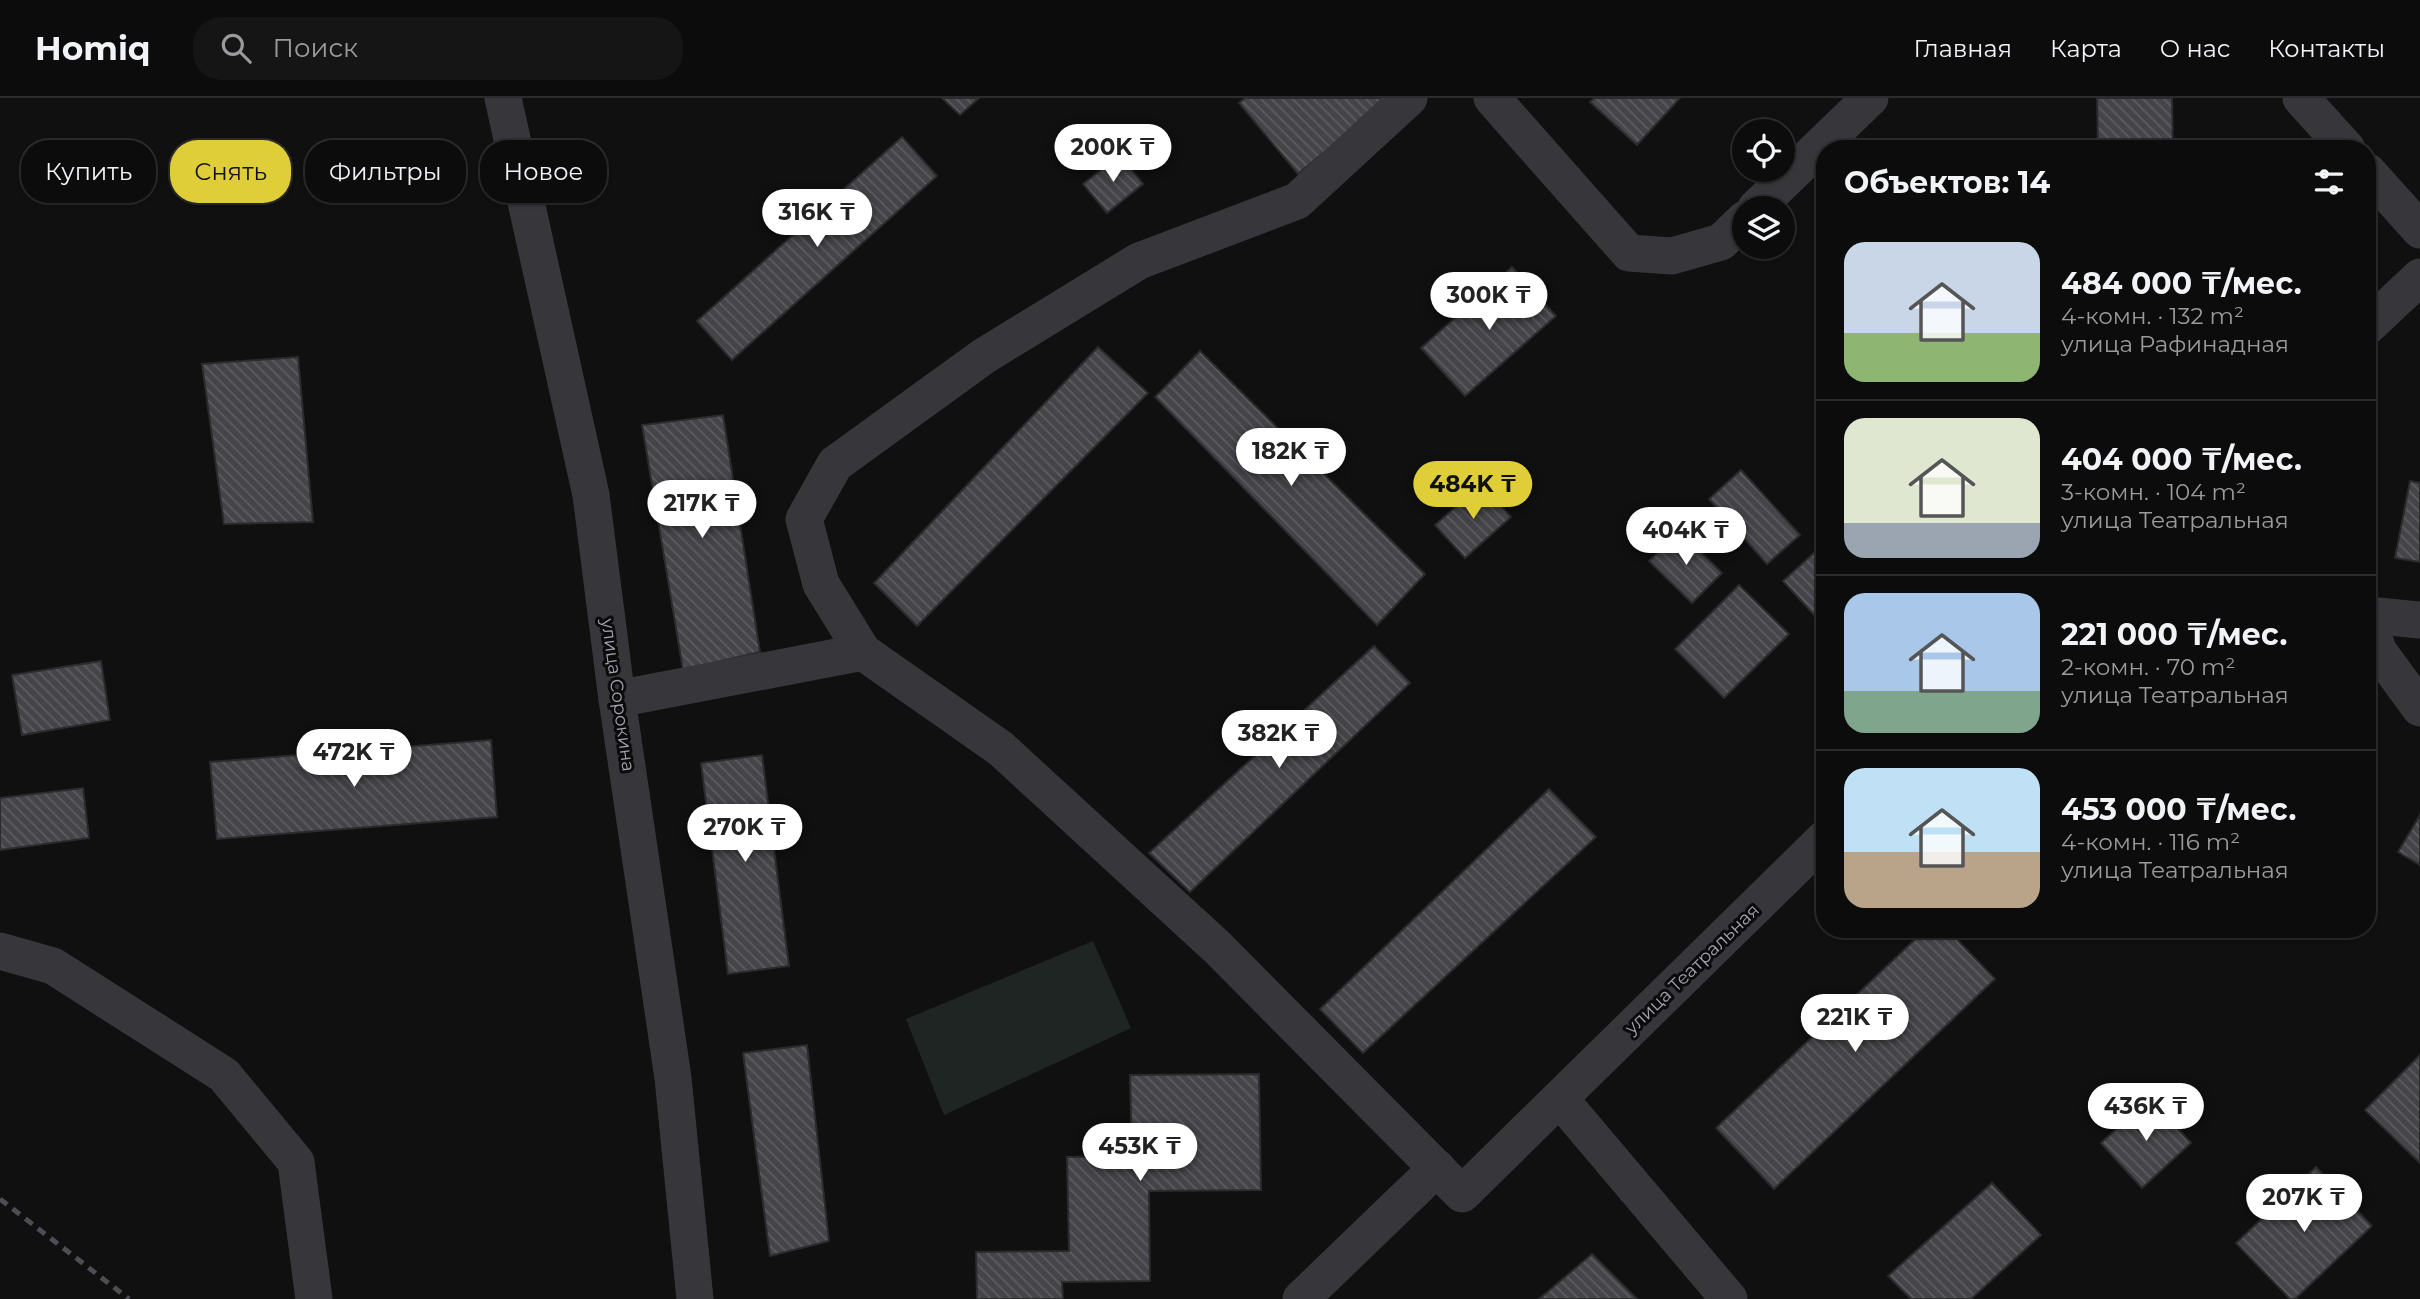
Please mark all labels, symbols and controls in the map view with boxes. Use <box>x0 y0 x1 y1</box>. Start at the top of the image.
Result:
search box <box>193 17 683 80</box>
text: Homiq <box>35 28 151 68</box>
icon: search <box>217 29 255 67</box>
text: Поиск <box>273 32 358 64</box>
text: Главная <box>1914 34 2012 63</box>
text: Карта <box>2050 34 2122 63</box>
text: О нас <box>2160 34 2230 63</box>
text: Контакты <box>2268 34 2385 63</box>
map controls <box>1732 119 1795 259</box>
button: locate <box>1732 119 1795 182</box>
pin: 200K ₸ <box>1056 125 1170 184</box>
text: 200K ₸ <box>1070 133 1156 161</box>
chip: Купить <box>21 140 156 203</box>
chip: Снять <box>170 140 291 203</box>
chip: Фильтры <box>305 140 466 203</box>
chip: Новое <box>480 140 607 203</box>
icon: filters <box>2310 163 2348 201</box>
text: Объектов: 14 <box>1844 164 2050 201</box>
pin: 316K ₸ <box>760 190 874 249</box>
button: layers <box>1732 196 1795 259</box>
text: 316K ₸ <box>778 198 856 226</box>
text: 484 000 ₸/мес. <box>2061 265 2302 302</box>
icon: home <box>1900 270 1984 354</box>
pin: 300K ₸ <box>1432 272 1546 332</box>
text: 300K ₸ <box>1446 281 1532 309</box>
text: 4-комн. · 132 m² <box>2061 302 2244 330</box>
text: улица Рафинадная <box>2061 330 2289 358</box>
pin: 182K ₸ <box>1234 428 1348 488</box>
text: 182K ₸ <box>1252 437 1330 465</box>
text: 404 000 ₸/мес. <box>2061 441 2302 478</box>
icon: home <box>1900 446 1984 530</box>
pin: 484K ₸ <box>1416 462 1530 521</box>
text: 484K ₸ <box>1429 470 1517 498</box>
text: 3-комн. · 104 m² <box>2061 478 2246 506</box>
pin: 217K ₸ <box>645 480 759 540</box>
text: 217K ₸ <box>663 489 741 517</box>
text: улица Театральная <box>2061 506 2289 534</box>
pin: 404K ₸ <box>1629 508 1743 567</box>
text: 404K ₸ <box>1642 516 1730 544</box>
street label: улица Сорокина <box>596 616 640 773</box>
text: 221 000 ₸/мес. <box>2061 616 2287 653</box>
icon: home <box>1900 621 1984 705</box>
text: 2-комн. · 70 m² <box>2061 653 2235 681</box>
text: улица Театральная <box>2061 681 2289 709</box>
pin: 382K ₸ <box>1222 710 1336 770</box>
text: 382K ₸ <box>1238 719 1320 747</box>
pin: 472K ₸ <box>297 730 411 789</box>
text: 472K ₸ <box>312 738 396 766</box>
text: 453 000 ₸/мес. <box>2061 791 2296 828</box>
icon: home <box>1900 796 1984 880</box>
pin: 270K ₸ <box>688 804 802 864</box>
text: 270K ₸ <box>703 813 787 841</box>
text: 4-комн. · 116 m² <box>2061 828 2240 856</box>
text: улица Театральная <box>2061 856 2289 884</box>
street label: улица Театральная <box>1620 899 1764 1040</box>
pin: 221K ₸ <box>1798 995 1912 1054</box>
text: 221K ₸ <box>1817 1003 1893 1031</box>
pin: 436K ₸ <box>2089 1084 2203 1143</box>
text: 436K ₸ <box>2104 1092 2188 1120</box>
pin: 453K ₸ <box>1083 1124 1197 1183</box>
text: 453K ₸ <box>1098 1132 1182 1160</box>
pin: 207K ₸ <box>2247 1174 2361 1234</box>
text: 207K ₸ <box>2262 1183 2346 1211</box>

